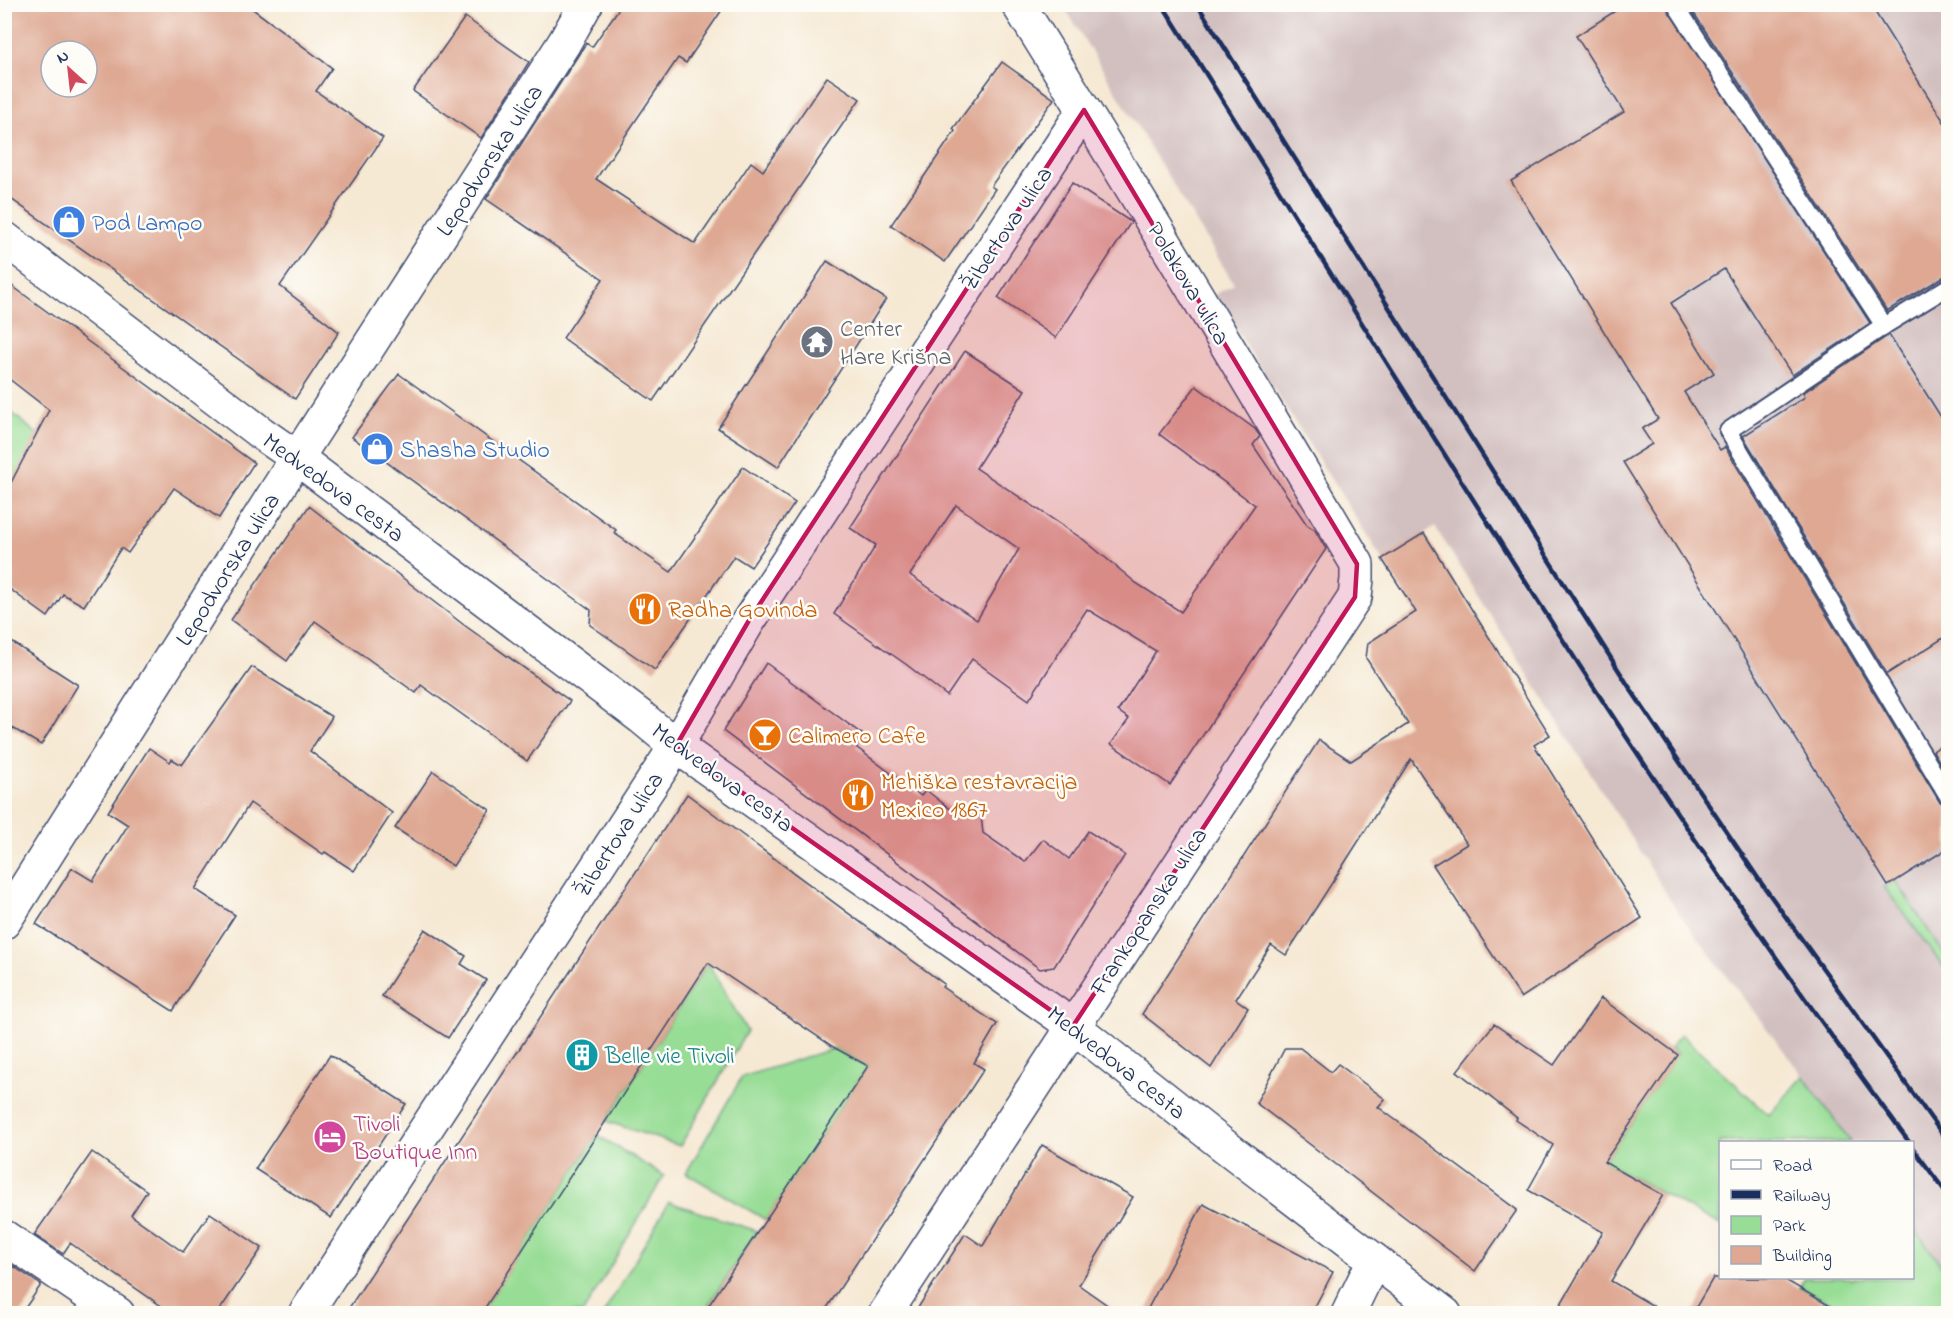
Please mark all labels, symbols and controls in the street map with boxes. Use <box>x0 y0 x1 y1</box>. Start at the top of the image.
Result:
north arrow <box>39 39 99 99</box>
text: N <box>53 44 74 71</box>
street label: Lepodvorska ulica <box>429 78 553 244</box>
street label: Žibertova ulica <box>954 160 1063 299</box>
shop icon: Pod Lampo <box>51 204 87 240</box>
place label: Pod Lampo <box>92 207 202 242</box>
street label: Polakova ulica <box>1136 216 1237 352</box>
place label: Center Hare Krišna <box>840 313 952 376</box>
temple icon: Center Hare Krišna <box>799 324 835 360</box>
street label: Medvedova cesta <box>254 425 411 553</box>
shop icon: Shasha Studio <box>359 431 395 467</box>
place label: Shasha Studio <box>400 434 550 469</box>
street label: Lepodvorska ulica <box>168 487 290 654</box>
restaurant icon: Radha Govinda <box>627 591 663 627</box>
place label: Radha Govinda <box>668 594 817 629</box>
street label: Medvedova cesta <box>643 715 800 843</box>
bar icon: Calimero Cafe <box>747 717 783 753</box>
place label: Calimero Cafe <box>788 720 926 755</box>
street label: Žibertova ulica <box>566 766 674 905</box>
place label: Mehiška restavracija Mexico 1867 <box>881 766 1078 829</box>
restaurant icon: Mehiška restavracija Mexico 1867 <box>840 777 876 813</box>
street label: Frankopanska ulica <box>1082 821 1218 1004</box>
street label: Medvedova cesta <box>1038 998 1193 1130</box>
building icon: Belle vie Tivoli <box>564 1037 600 1073</box>
place label: Belle vie Tivoli <box>604 1040 735 1075</box>
place label: Tivoli Boutique Inn <box>352 1108 477 1171</box>
hotel icon: Tivoli Boutique Inn <box>312 1119 348 1155</box>
legend <box>1719 1141 1914 1279</box>
text: Road <box>1773 1154 1812 1180</box>
text: Railway <box>1773 1184 1830 1210</box>
text: Park <box>1773 1214 1806 1240</box>
text: Building <box>1772 1244 1832 1271</box>

